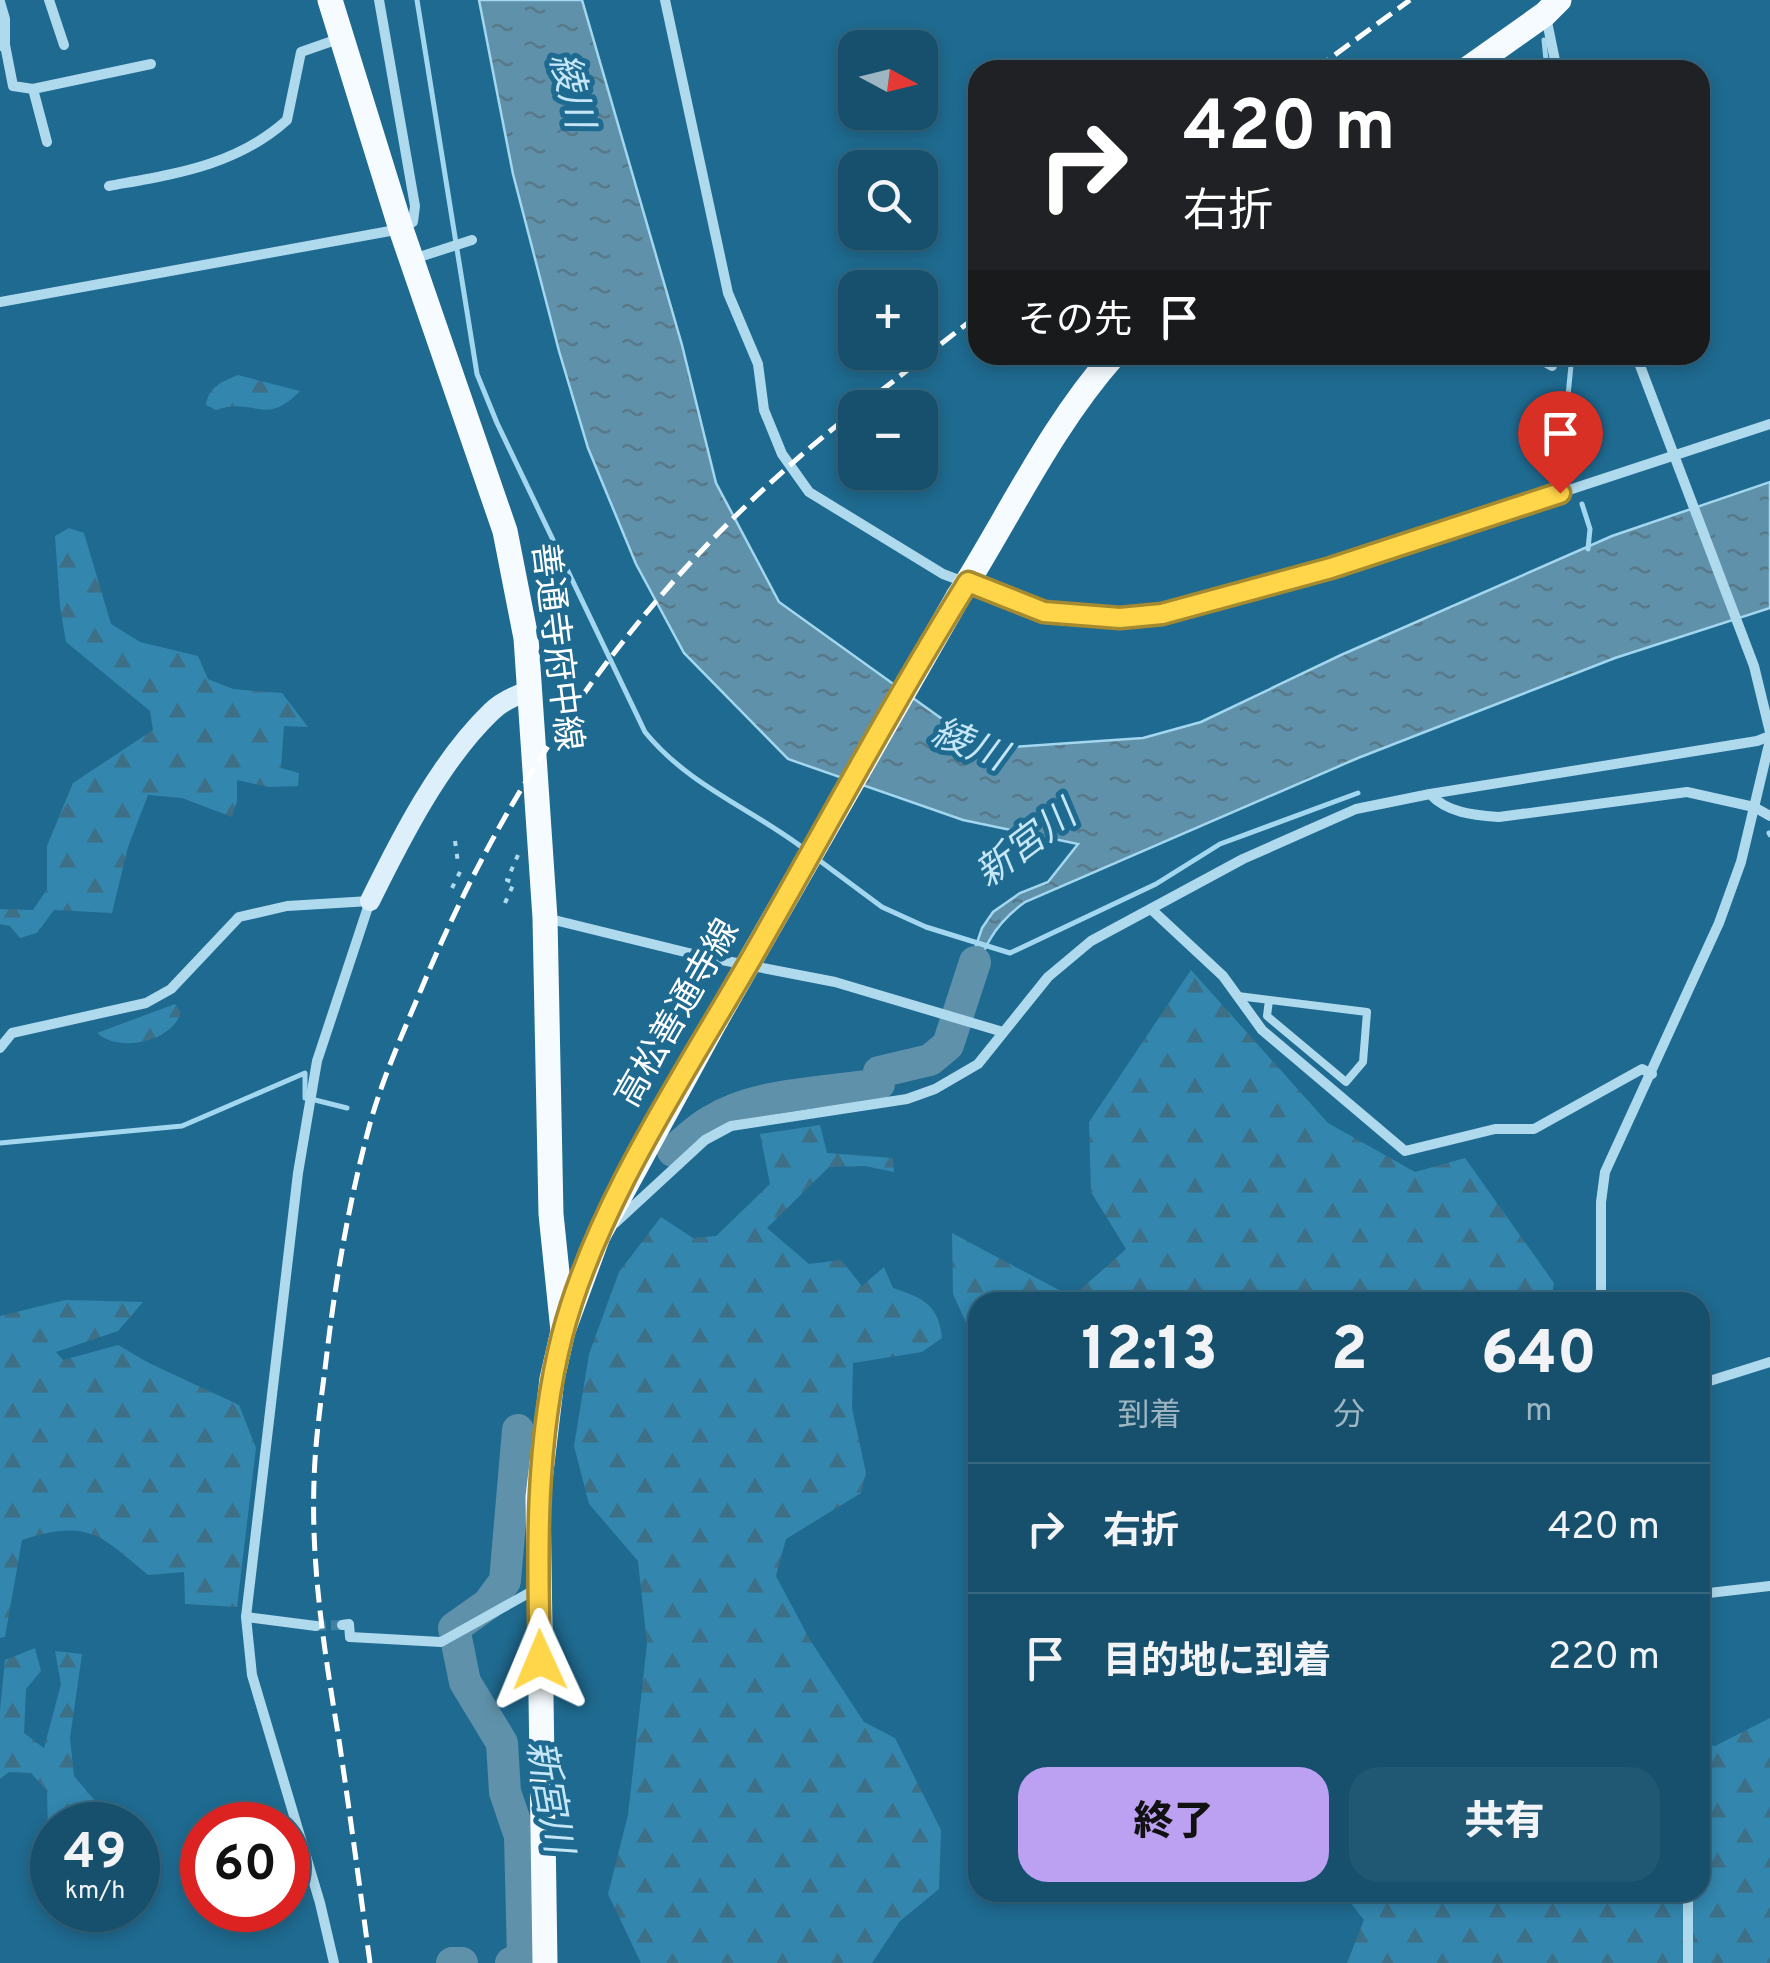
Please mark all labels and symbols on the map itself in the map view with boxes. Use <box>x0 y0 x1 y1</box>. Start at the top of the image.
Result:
north arrow <box>838 30 938 130</box>
water label: 綾川 <box>536 48 603 138</box>
pin <box>1518 391 1603 494</box>
street label: 善通寺府中線 <box>520 540 590 754</box>
water label: 綾川 <box>924 710 1016 785</box>
water label: 新宮川 <box>967 790 1090 900</box>
street label: 高松善通寺線 <box>607 912 751 1116</box>
position arrow <box>488 1608 592 1712</box>
water label: 新宮川 <box>513 1737 582 1861</box>
speed limit sign: 60 <box>180 1802 310 1932</box>

